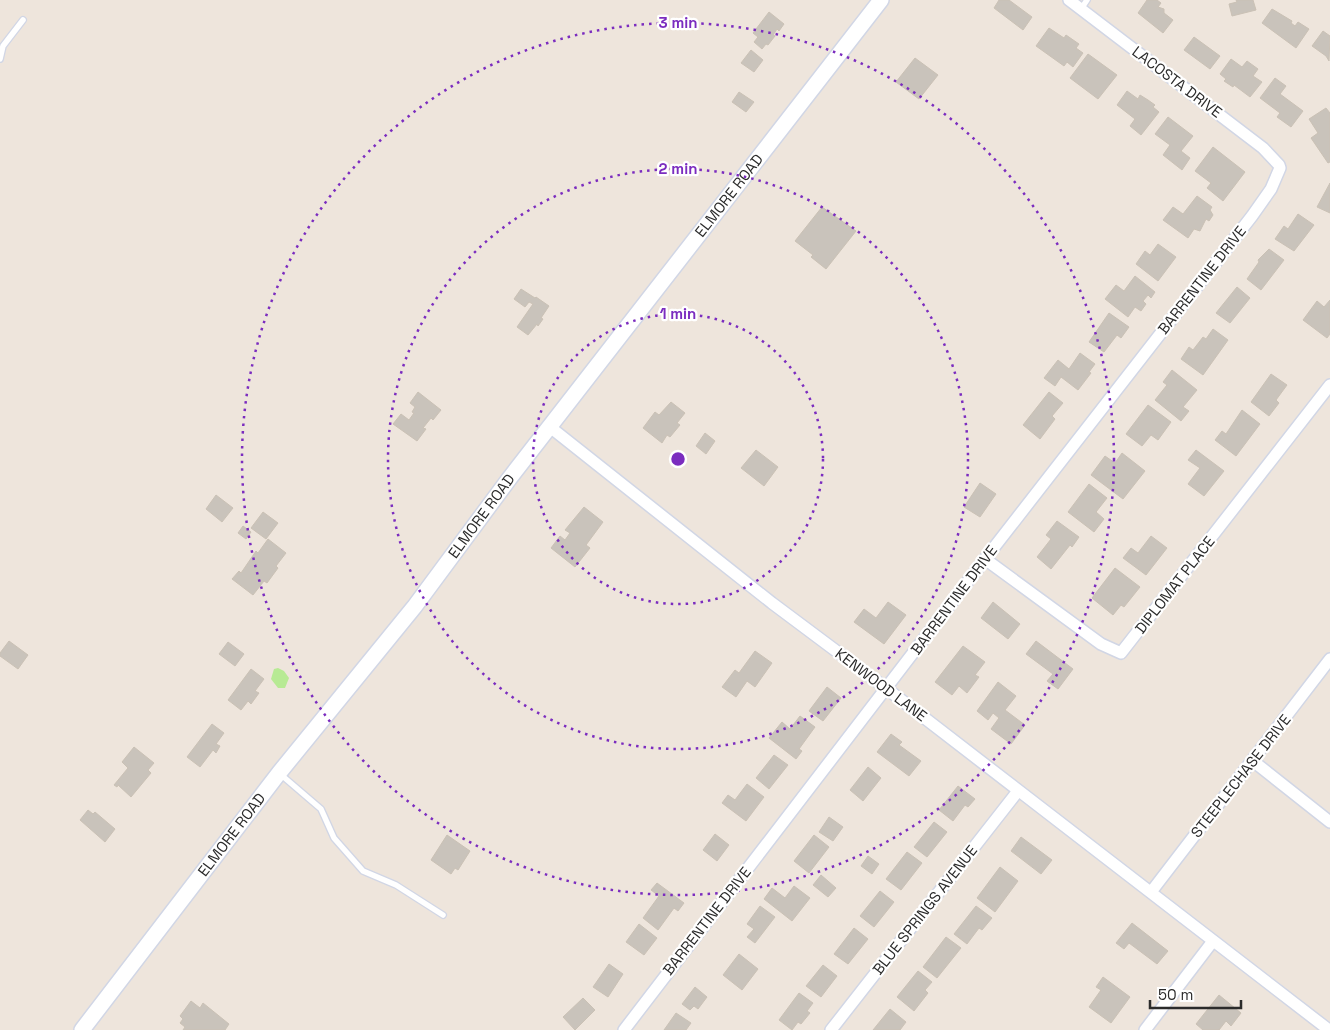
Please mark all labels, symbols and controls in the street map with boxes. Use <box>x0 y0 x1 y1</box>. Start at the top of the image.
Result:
text: 3 min <box>659 13 697 32</box>
street label: LACOSTA DRIVE <box>1129 42 1226 122</box>
street label: ELMORE ROAD <box>690 150 767 241</box>
text: 2 min <box>659 159 697 178</box>
street label: BARRENTINE DRIVE <box>1153 222 1250 338</box>
text: 1 min <box>660 304 696 323</box>
centre of rings <box>669 450 687 468</box>
street label: ELMORE ROAD <box>444 470 519 562</box>
street label: DIPLOMAT PLACE <box>1131 532 1219 637</box>
street label: BARRENTINE DRIVE <box>906 541 1001 658</box>
street label: KENWOOD LANE <box>832 644 931 725</box>
street label: STEEPLECHASE DRIVE <box>1187 710 1295 841</box>
street label: ELMORE ROAD <box>193 789 269 880</box>
street label: BLUE SPRINGS AVENUE <box>868 841 981 978</box>
street label: BARRENTINE DRIVE <box>658 863 755 979</box>
scale bar <box>1150 978 1241 1010</box>
text: 50 m <box>1158 985 1193 1004</box>

